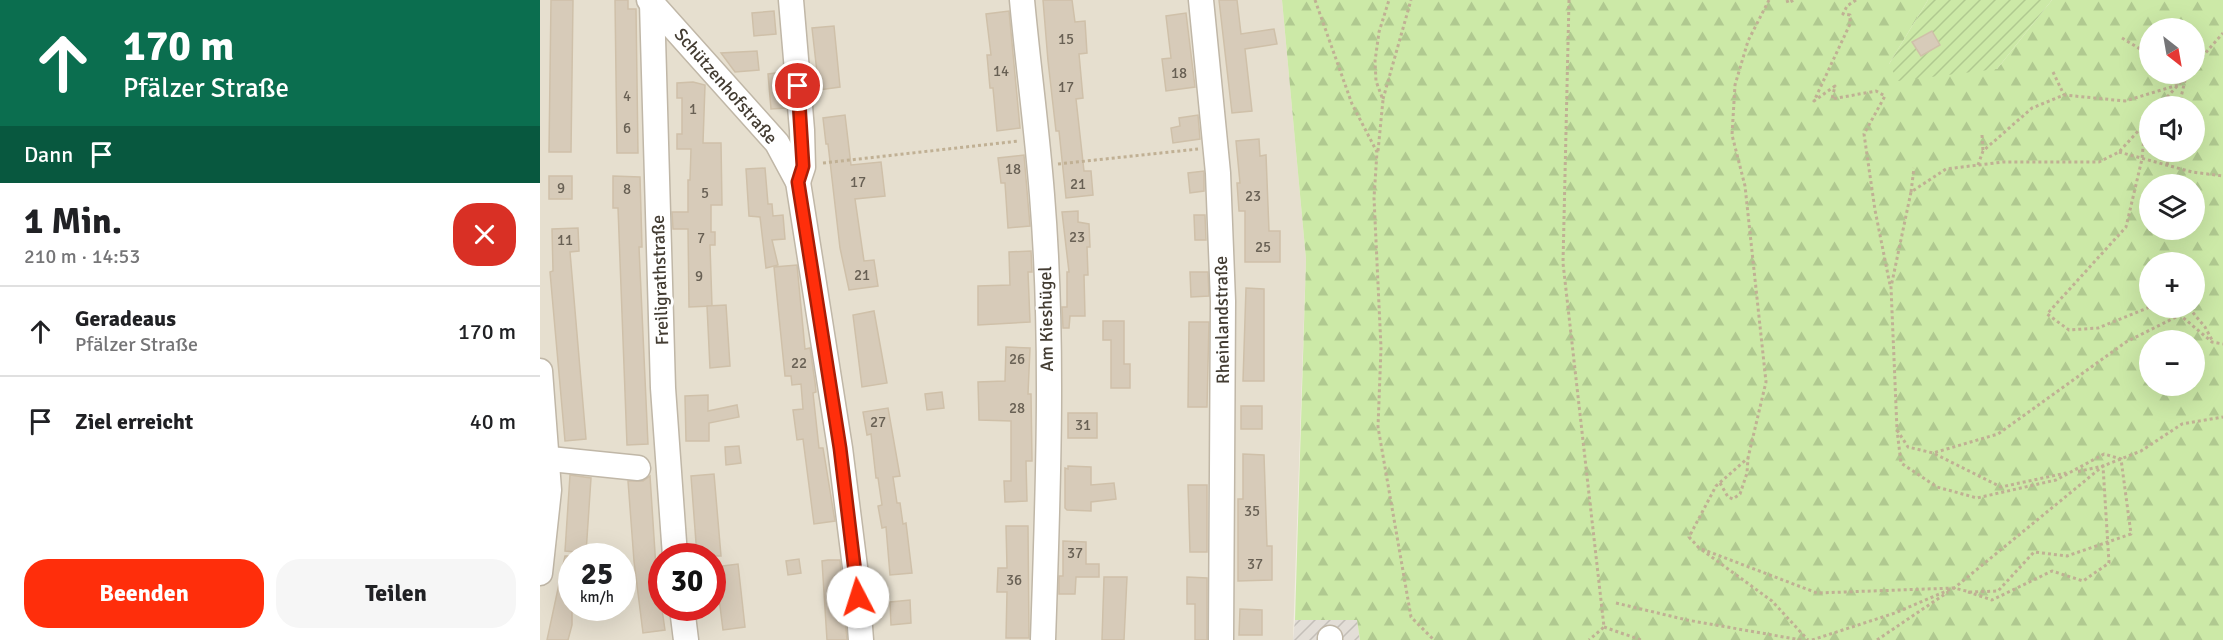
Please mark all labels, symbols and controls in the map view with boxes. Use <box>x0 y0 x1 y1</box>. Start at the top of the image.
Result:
north arrow <box>2139 18 2205 84</box>
map controls <box>2139 18 2205 396</box>
text: 170 m <box>123 21 234 72</box>
icon: ahead <box>24 24 102 102</box>
street label: Schützenhofstraße <box>670 24 782 148</box>
house number: 15 <box>1058 30 1074 48</box>
pin <box>772 60 823 111</box>
house number: 14 <box>993 62 1009 80</box>
house number: 18 <box>1171 64 1187 82</box>
icon: arrive <box>781 69 814 102</box>
text: Pfälzer Straße <box>123 72 289 105</box>
house number: 17 <box>1058 78 1074 96</box>
house number: 4 <box>623 87 631 105</box>
button: sound <box>2139 96 2205 162</box>
house number: 1 <box>689 100 697 118</box>
house number: 6 <box>623 119 631 137</box>
icon: arrive <box>85 138 118 171</box>
text: Dann <box>24 141 73 168</box>
house number: 18 <box>1005 160 1021 178</box>
house number: 17 <box>850 173 866 191</box>
button: layers <box>2139 174 2205 240</box>
house number: 21 <box>1070 175 1086 193</box>
house number: 9 <box>557 179 565 197</box>
house number: 8 <box>623 180 631 198</box>
house number: 5 <box>701 184 709 202</box>
house number: 23 <box>1245 187 1261 205</box>
text: 1 Min. <box>24 199 122 244</box>
button: close <box>453 203 516 266</box>
street label: Freiligrathstraße <box>647 214 673 346</box>
house number: 23 <box>1069 228 1085 246</box>
house number: 7 <box>697 229 705 247</box>
house number: 11 <box>557 231 573 249</box>
house number: 25 <box>1255 238 1271 256</box>
text: 210 m · 14:53 <box>24 244 140 269</box>
button: + <box>2139 252 2205 318</box>
street label: Rheinlandstraße <box>1210 256 1234 384</box>
house number: 21 <box>854 266 870 284</box>
street label: Am Kieshügel <box>1034 266 1058 372</box>
house number: 9 <box>695 267 703 285</box>
text: Geradeaus <box>75 305 176 332</box>
icon: ahead <box>24 315 57 348</box>
text: 170 m <box>458 318 516 345</box>
button: − <box>2139 330 2205 396</box>
text: Pfälzer Straße <box>75 332 198 357</box>
house number: 26 <box>1009 350 1025 368</box>
house number: 22 <box>791 354 807 372</box>
house number: 28 <box>1009 399 1025 417</box>
icon: arrive <box>24 405 57 438</box>
text: Ziel erreicht <box>75 408 193 435</box>
text: 40 m <box>470 408 516 435</box>
house number: 27 <box>870 413 886 431</box>
house number: 31 <box>1075 416 1091 434</box>
house number: 35 <box>1244 502 1260 520</box>
speed limit sign: 30 <box>648 543 726 621</box>
house number: 37 <box>1067 544 1083 562</box>
house number: 37 <box>1247 555 1263 573</box>
text: 25 <box>581 556 613 593</box>
button: Beenden <box>24 559 264 628</box>
button: Teilen <box>276 559 516 628</box>
position arrow <box>826 565 890 629</box>
house number: 36 <box>1006 571 1022 589</box>
text: km/h <box>580 588 614 606</box>

